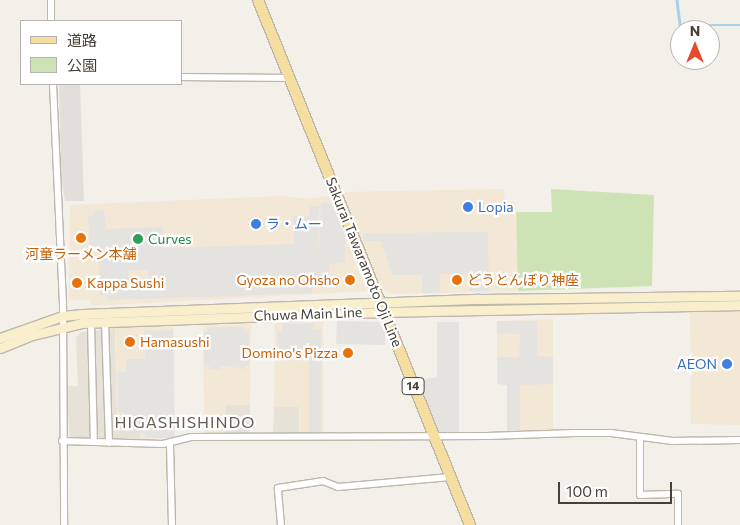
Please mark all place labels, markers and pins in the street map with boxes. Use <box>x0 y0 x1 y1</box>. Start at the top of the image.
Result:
place label: Lopia <box>478 199 514 215</box>
marker: Lopia <box>462 201 474 213</box>
place label: ラ・ムー <box>266 216 322 232</box>
marker: ラ・ムー <box>250 218 262 230</box>
place label: Curves <box>148 231 192 247</box>
marker: 河童ラーメン本舗 <box>75 232 87 244</box>
marker: Curves <box>132 233 144 245</box>
place label: 河童ラーメン本舗 <box>25 246 137 262</box>
place label: Gyoza no Ohsho <box>236 272 340 288</box>
place label: どうとんぼり神座 <box>467 272 579 288</box>
marker: Gyoza no Ohsho <box>344 274 356 286</box>
marker: どうとんぼり神座 <box>451 274 463 286</box>
place label: Kappa Sushi <box>87 275 164 291</box>
marker: Kappa Sushi <box>71 277 83 289</box>
place label: Hamasushi <box>140 334 210 350</box>
marker: Hamasushi <box>124 336 136 348</box>
place label: Domino's Pizza <box>242 345 338 361</box>
marker: Domino's Pizza <box>342 347 354 359</box>
place label: AEON <box>677 356 717 372</box>
marker: AEON <box>721 358 733 370</box>

